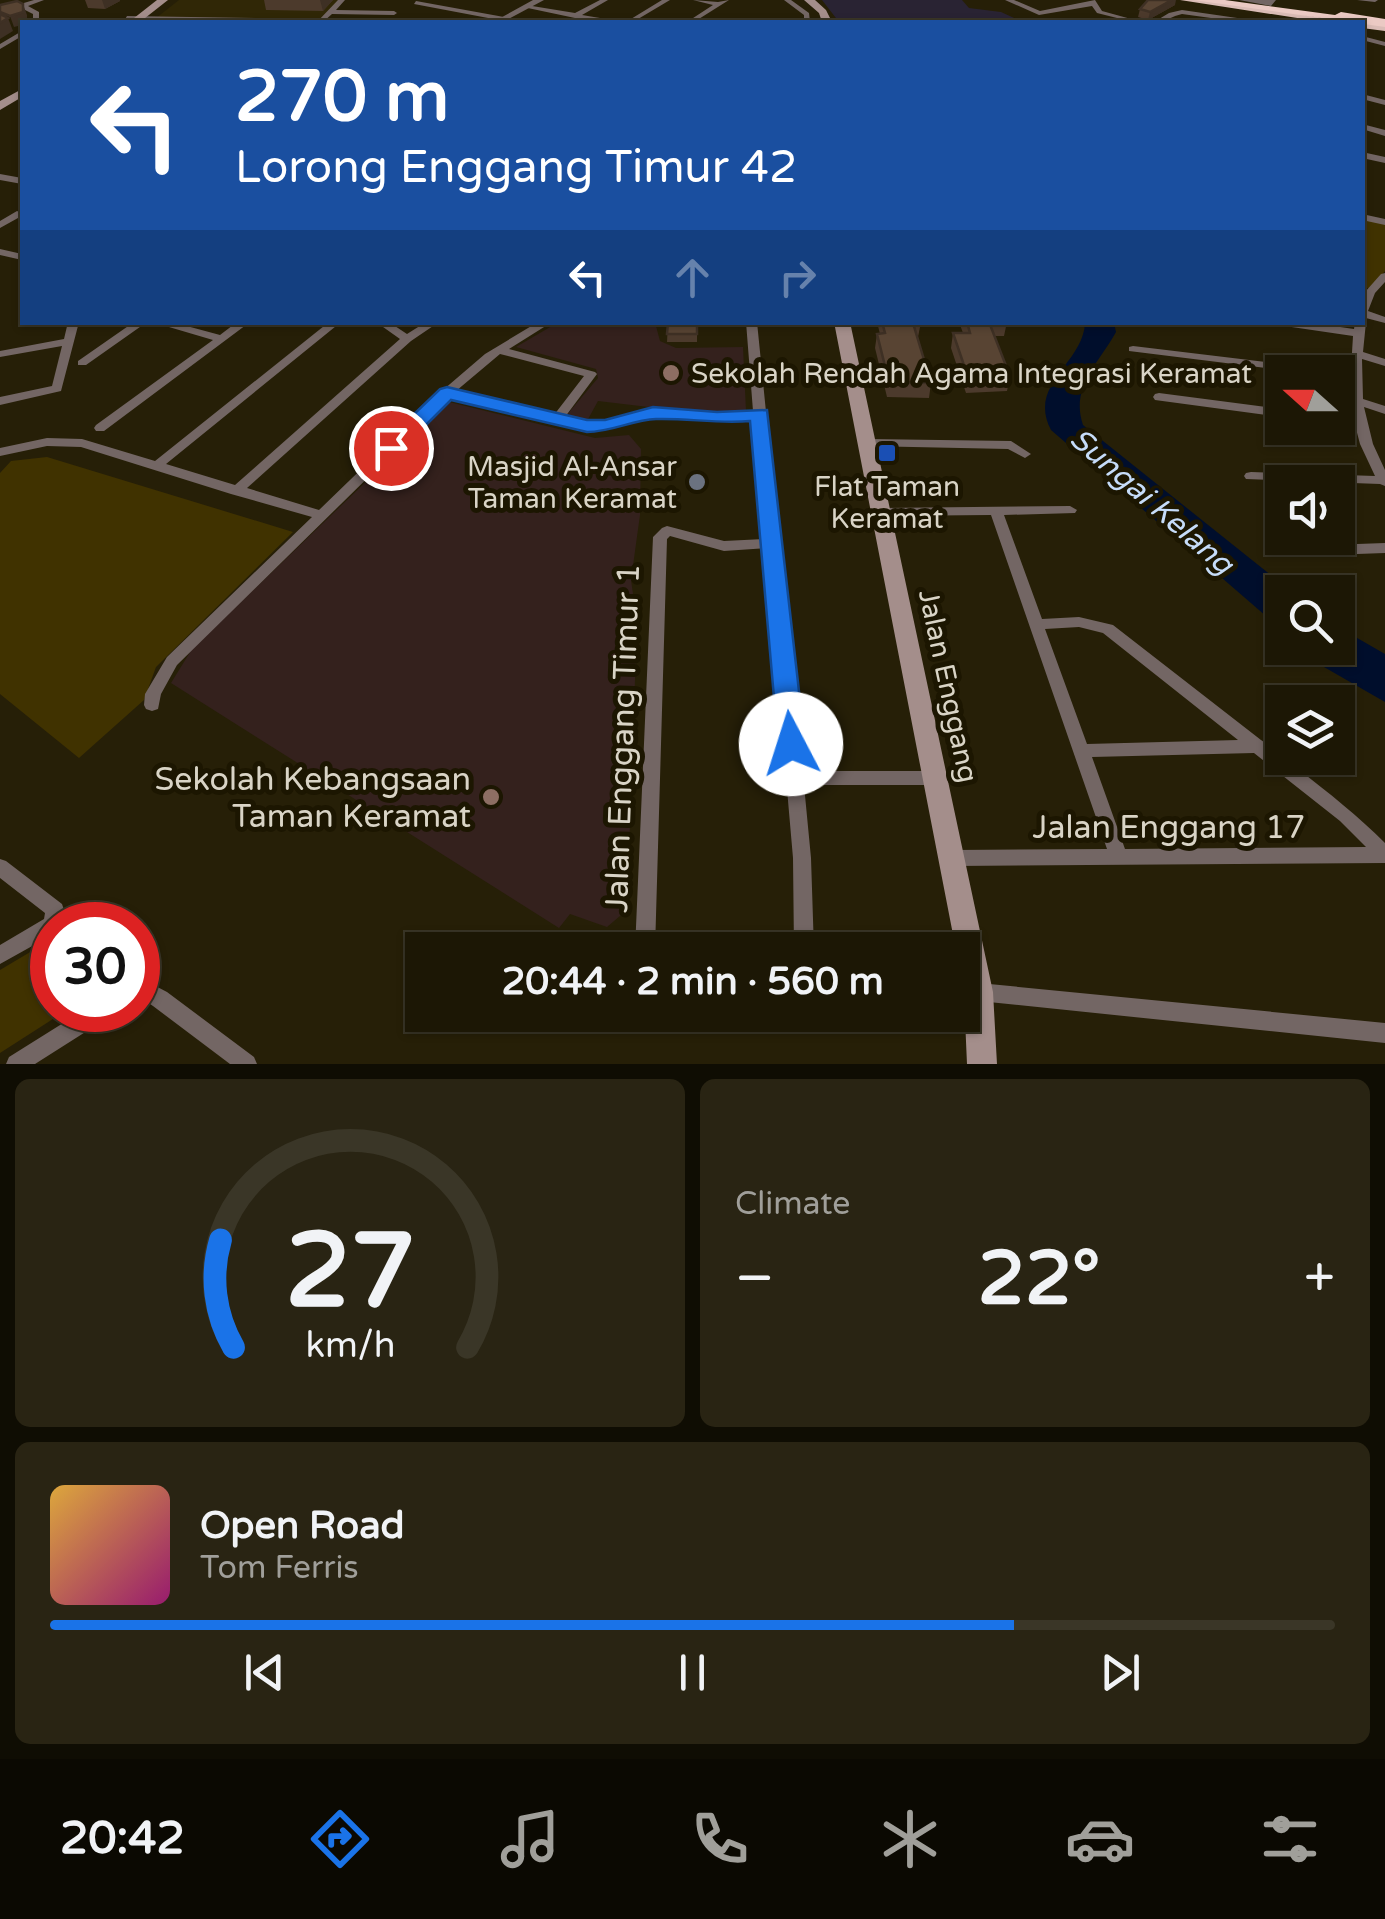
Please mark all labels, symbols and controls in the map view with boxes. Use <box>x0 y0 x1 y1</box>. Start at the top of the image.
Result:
text: 270 m <box>235 56 449 140</box>
icon: left <box>70 60 200 190</box>
text: Lorong Enggang Timur 42 <box>235 141 797 195</box>
icon: left <box>560 250 615 305</box>
icon: ahead <box>665 250 720 305</box>
icon: right <box>770 250 825 305</box>
north arrow <box>1265 355 1355 445</box>
map controls <box>1265 355 1355 775</box>
place label: Sekolah Rendah Agama Integrasi Keramat <box>691 357 1252 391</box>
marker: Sekolah Rendah Agama Integrasi Keramat <box>660 362 682 384</box>
pin <box>349 406 434 491</box>
water label: Sungai Kelang <box>1062 420 1243 584</box>
icon: arrive <box>364 421 419 476</box>
marker: Flat Taman Keramat <box>876 442 898 464</box>
place label: Masjid Al-Ansar Taman Keramat <box>467 450 677 516</box>
button: sound <box>1265 465 1355 555</box>
place label: Flat Taman Keramat <box>814 470 960 536</box>
marker: Masjid Al-Ansar Taman Keramat <box>686 471 708 493</box>
street label: Jalan Enggang Timur 1 <box>598 563 648 913</box>
button: search <box>1265 575 1355 665</box>
street label: Jalan Enggang <box>911 587 985 786</box>
button: layers <box>1265 685 1355 775</box>
position arrow <box>739 692 843 796</box>
place label: Sekolah Kebangsaan Taman Keramat <box>155 761 471 836</box>
marker: Sekolah Kebangsaan Taman Keramat <box>480 786 502 808</box>
street label: Jalan Enggang 17 <box>1033 809 1305 847</box>
speed limit sign: 30 <box>30 902 160 1032</box>
text: 20:44 · 2 min · 560 m <box>501 959 884 1005</box>
text: Climate <box>735 1185 850 1223</box>
text: 27 <box>285 1210 415 1335</box>
text: 22° <box>978 1234 1100 1324</box>
text: − <box>735 1246 774 1312</box>
text: + <box>1304 1246 1335 1312</box>
text: km/h <box>305 1324 395 1367</box>
text: Open Road <box>200 1503 405 1549</box>
text: Tom Ferris <box>200 1549 359 1587</box>
icon: previous <box>237 1645 292 1700</box>
icon: pause <box>665 1645 720 1700</box>
icon: next <box>1093 1645 1148 1700</box>
icon: directions <box>305 1804 375 1874</box>
icon: music <box>495 1804 565 1874</box>
icon: phone <box>685 1804 755 1874</box>
icon: climate <box>875 1804 945 1874</box>
icon: car <box>1065 1804 1135 1874</box>
icon: filters <box>1255 1804 1325 1874</box>
text: 20:42 <box>60 1812 185 1866</box>

